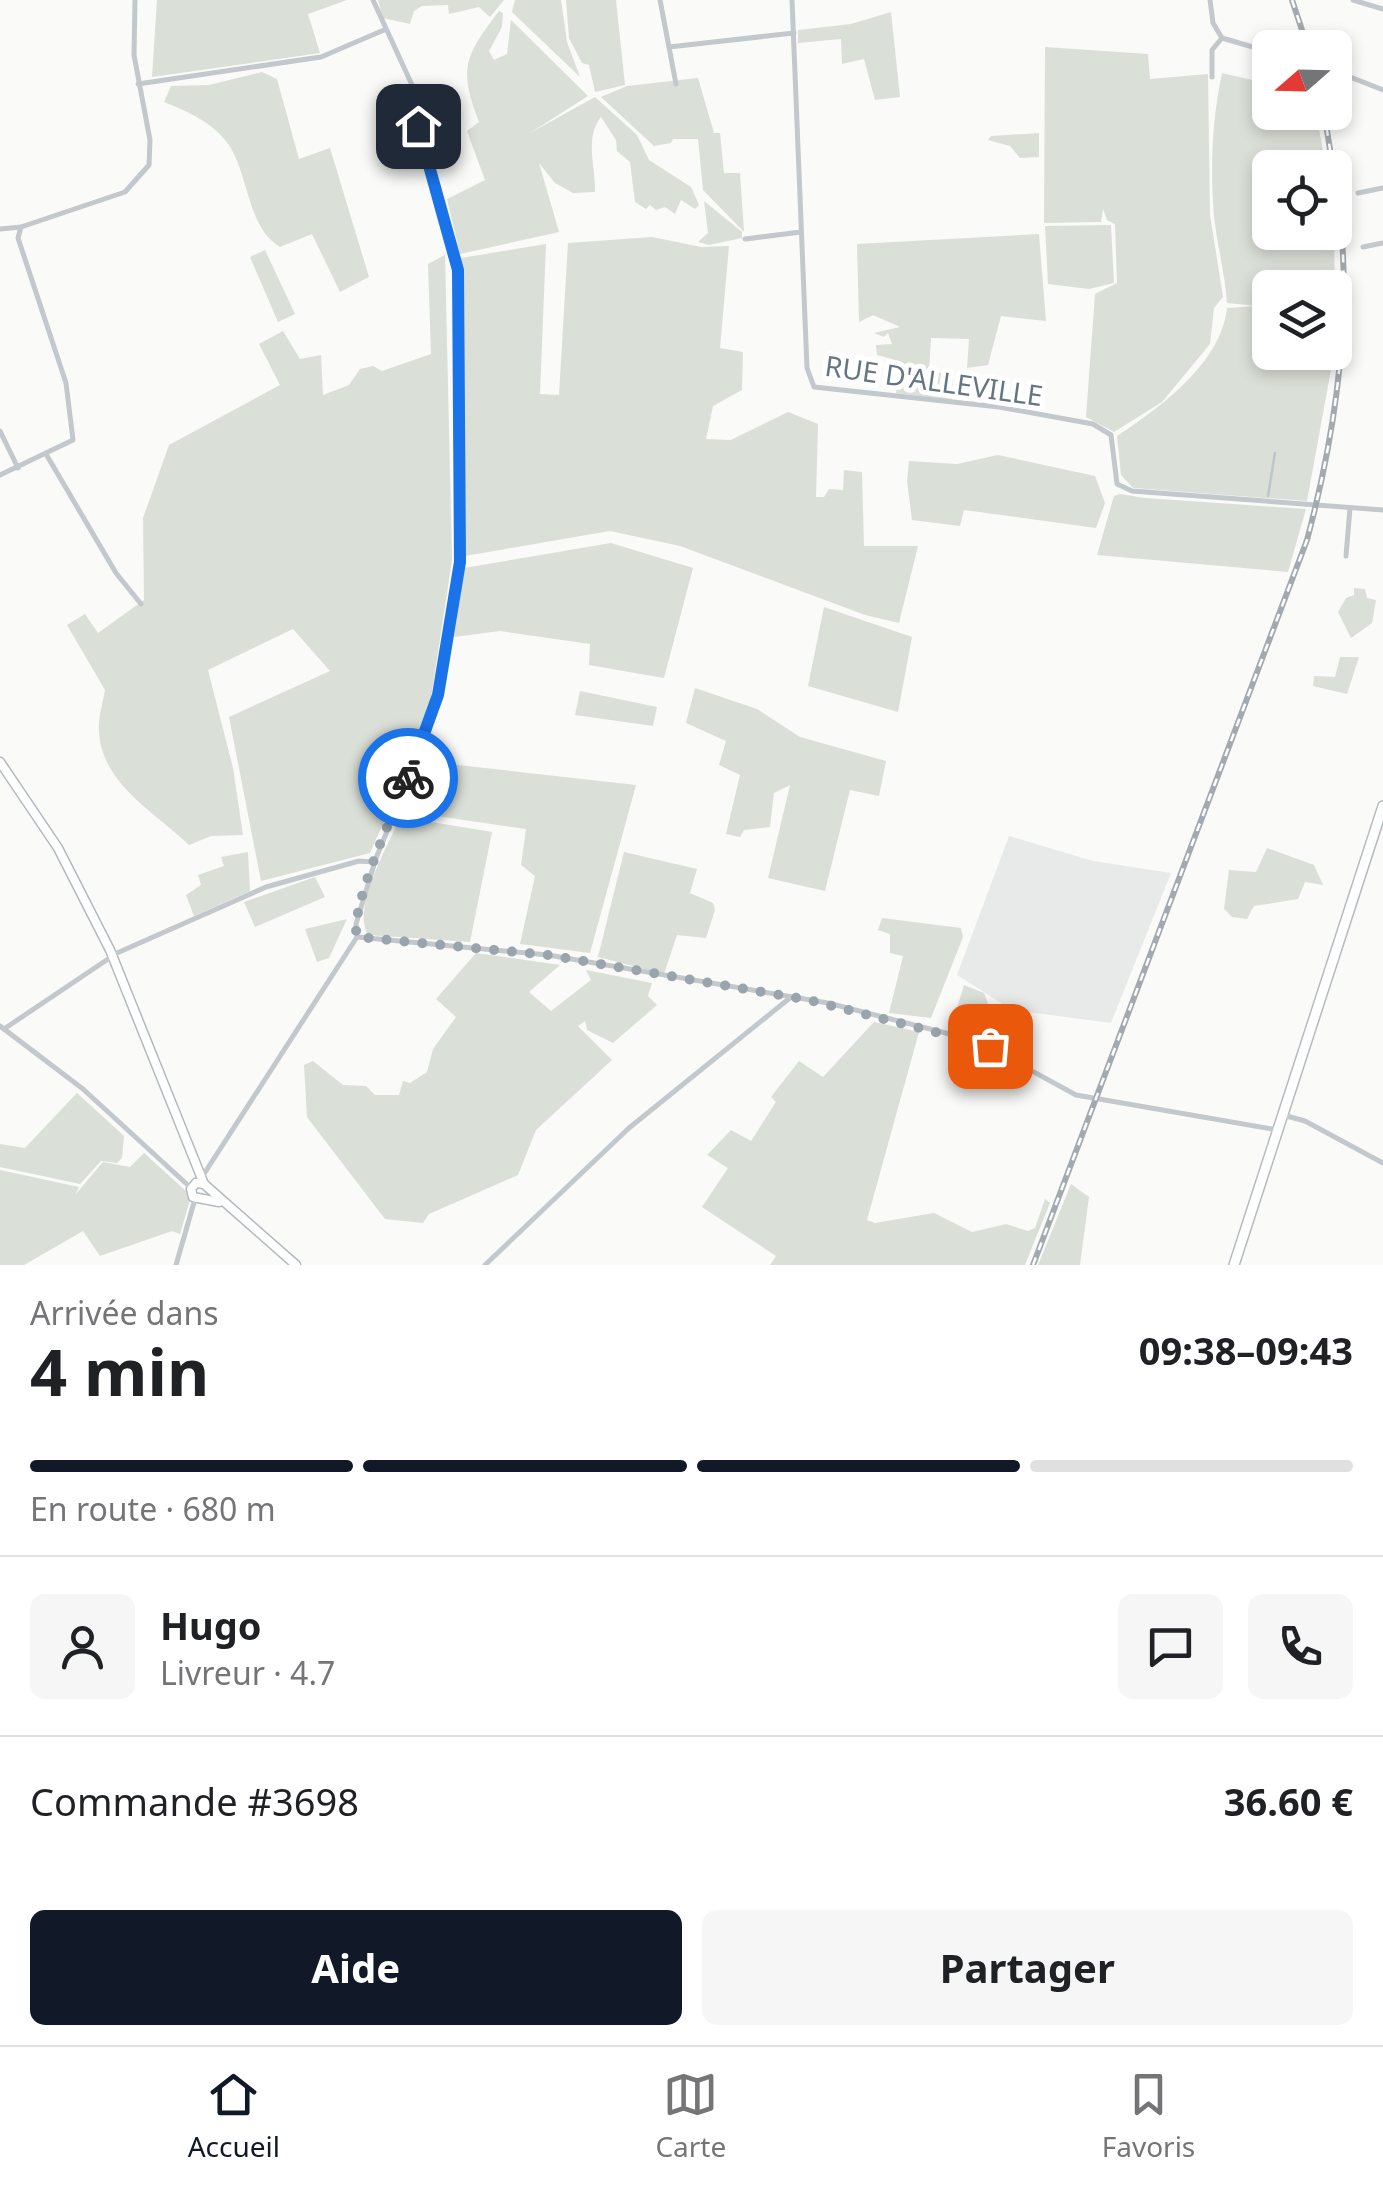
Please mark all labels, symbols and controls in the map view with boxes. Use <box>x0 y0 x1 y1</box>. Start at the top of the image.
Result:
north arrow <box>1252 30 1352 130</box>
map controls <box>1252 30 1352 370</box>
pin <box>376 84 461 169</box>
icon: home <box>391 99 446 154</box>
button: locate <box>1252 150 1352 250</box>
button: layers <box>1252 270 1352 370</box>
street label: RUE D'ALLEVILLE <box>823 346 1045 414</box>
courier <box>358 728 458 828</box>
icon: bike <box>381 751 436 806</box>
pin <box>948 1004 1033 1089</box>
icon: bag <box>963 1019 1018 1074</box>
text: Arrivée dans <box>30 1291 219 1334</box>
text: 09:38–09:43 <box>1139 1324 1353 1376</box>
text: 4 min <box>30 1327 209 1415</box>
text: En route · 680 m <box>30 1487 276 1530</box>
button: person <box>30 1594 135 1699</box>
button: chat <box>1118 1594 1223 1699</box>
button: phone <box>1248 1594 1353 1699</box>
text: Hugo <box>160 1599 262 1651</box>
text: Livreur · 4.7 <box>160 1651 335 1694</box>
text: Commande #3698 <box>30 1775 359 1827</box>
text: 36.60 € <box>1224 1775 1353 1827</box>
button: Aide <box>30 1910 682 2025</box>
button: Partager <box>702 1910 1353 2025</box>
tab: Accueil <box>188 2067 280 2165</box>
tab: Carte <box>655 2067 726 2165</box>
tab: Favoris <box>1102 2067 1195 2165</box>

